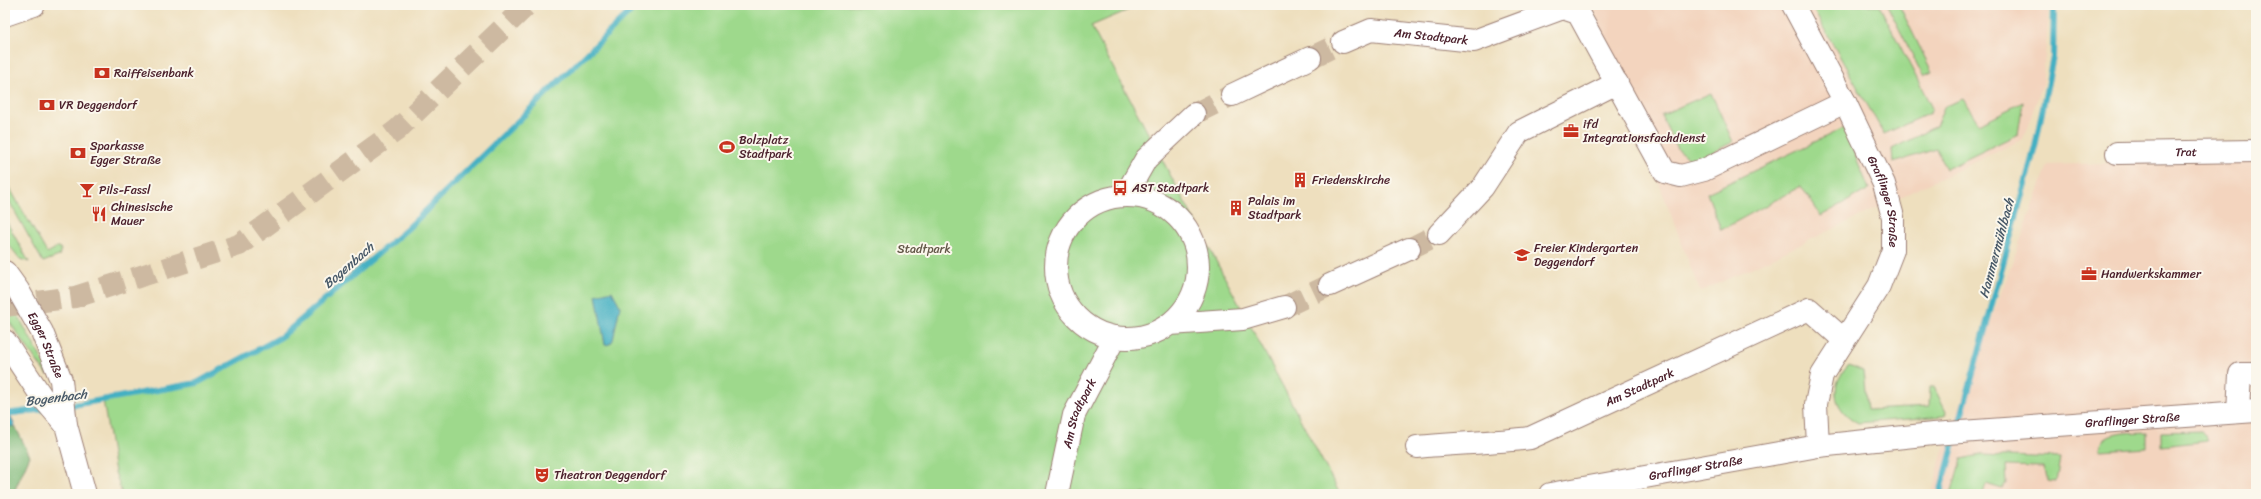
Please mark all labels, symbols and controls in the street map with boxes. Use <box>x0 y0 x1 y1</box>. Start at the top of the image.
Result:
street label: Am Stadtpark <box>1392 21 1470 51</box>
place label: Raiffeisenbank <box>114 62 194 84</box>
bank icon: Raiffeisenbank <box>93 64 111 82</box>
place label: VR Deggendorf <box>59 94 139 116</box>
bank icon: VR Deggendorf <box>38 96 56 114</box>
place label: ifd Integrationsfachdienst <box>1582 113 1706 149</box>
office icon: ifd Integrationsfachdienst <box>1562 122 1580 140</box>
place label: Bolzplatz Stadtpark <box>739 129 793 165</box>
place label: Sparkasse Egger Straße <box>90 135 161 171</box>
sports icon: Bolzplatz Stadtpark <box>718 138 736 156</box>
street label: Trat <box>2175 141 2197 163</box>
bank icon: Sparkasse Egger Straße <box>69 144 87 162</box>
street label: Graflinger Straße <box>1861 152 1904 247</box>
place label: Friedenskirche <box>1312 169 1390 191</box>
building icon: Friedenskirche <box>1291 171 1309 189</box>
place label: AST Stadtpark <box>1131 177 1209 199</box>
place label: Pils-Fassl <box>99 179 151 201</box>
bus stop icon: AST Stadtpark <box>1111 179 1129 197</box>
bar icon: Pils-Fassl <box>78 181 96 199</box>
place label: Palais im Stadtpark <box>1248 190 1302 226</box>
water label: Hammermühlbach <box>1972 195 2021 300</box>
place label: Chinesische Mauer <box>111 196 173 232</box>
building icon: Palais im Stadtpark <box>1227 199 1245 217</box>
restaurant icon: Chinesische Mauer <box>90 205 108 223</box>
water label: Bogenbach <box>317 236 380 294</box>
place label: Freier Kindergarten Deggendorf <box>1534 237 1639 273</box>
park label: Stadtpark <box>897 238 951 260</box>
school or university icon: Freier Kindergarten Deggendorf <box>1513 246 1531 264</box>
place label: Handwerkskammer <box>2101 263 2202 285</box>
office icon: Handwerkskammer <box>2080 265 2098 283</box>
street label: Egger Straße <box>22 307 70 382</box>
street label: Am Stadtpark <box>1600 362 1678 413</box>
street label: Am Stadtpark <box>1056 374 1103 451</box>
water label: Bogenbach <box>24 382 89 413</box>
street label: Graflinger Straße <box>2084 405 2181 434</box>
street label: Graflinger Straße <box>1647 449 1744 487</box>
place label: Theatron Deggendorf <box>554 464 667 486</box>
theatre icon: Theatron Deggendorf <box>533 466 551 484</box>

